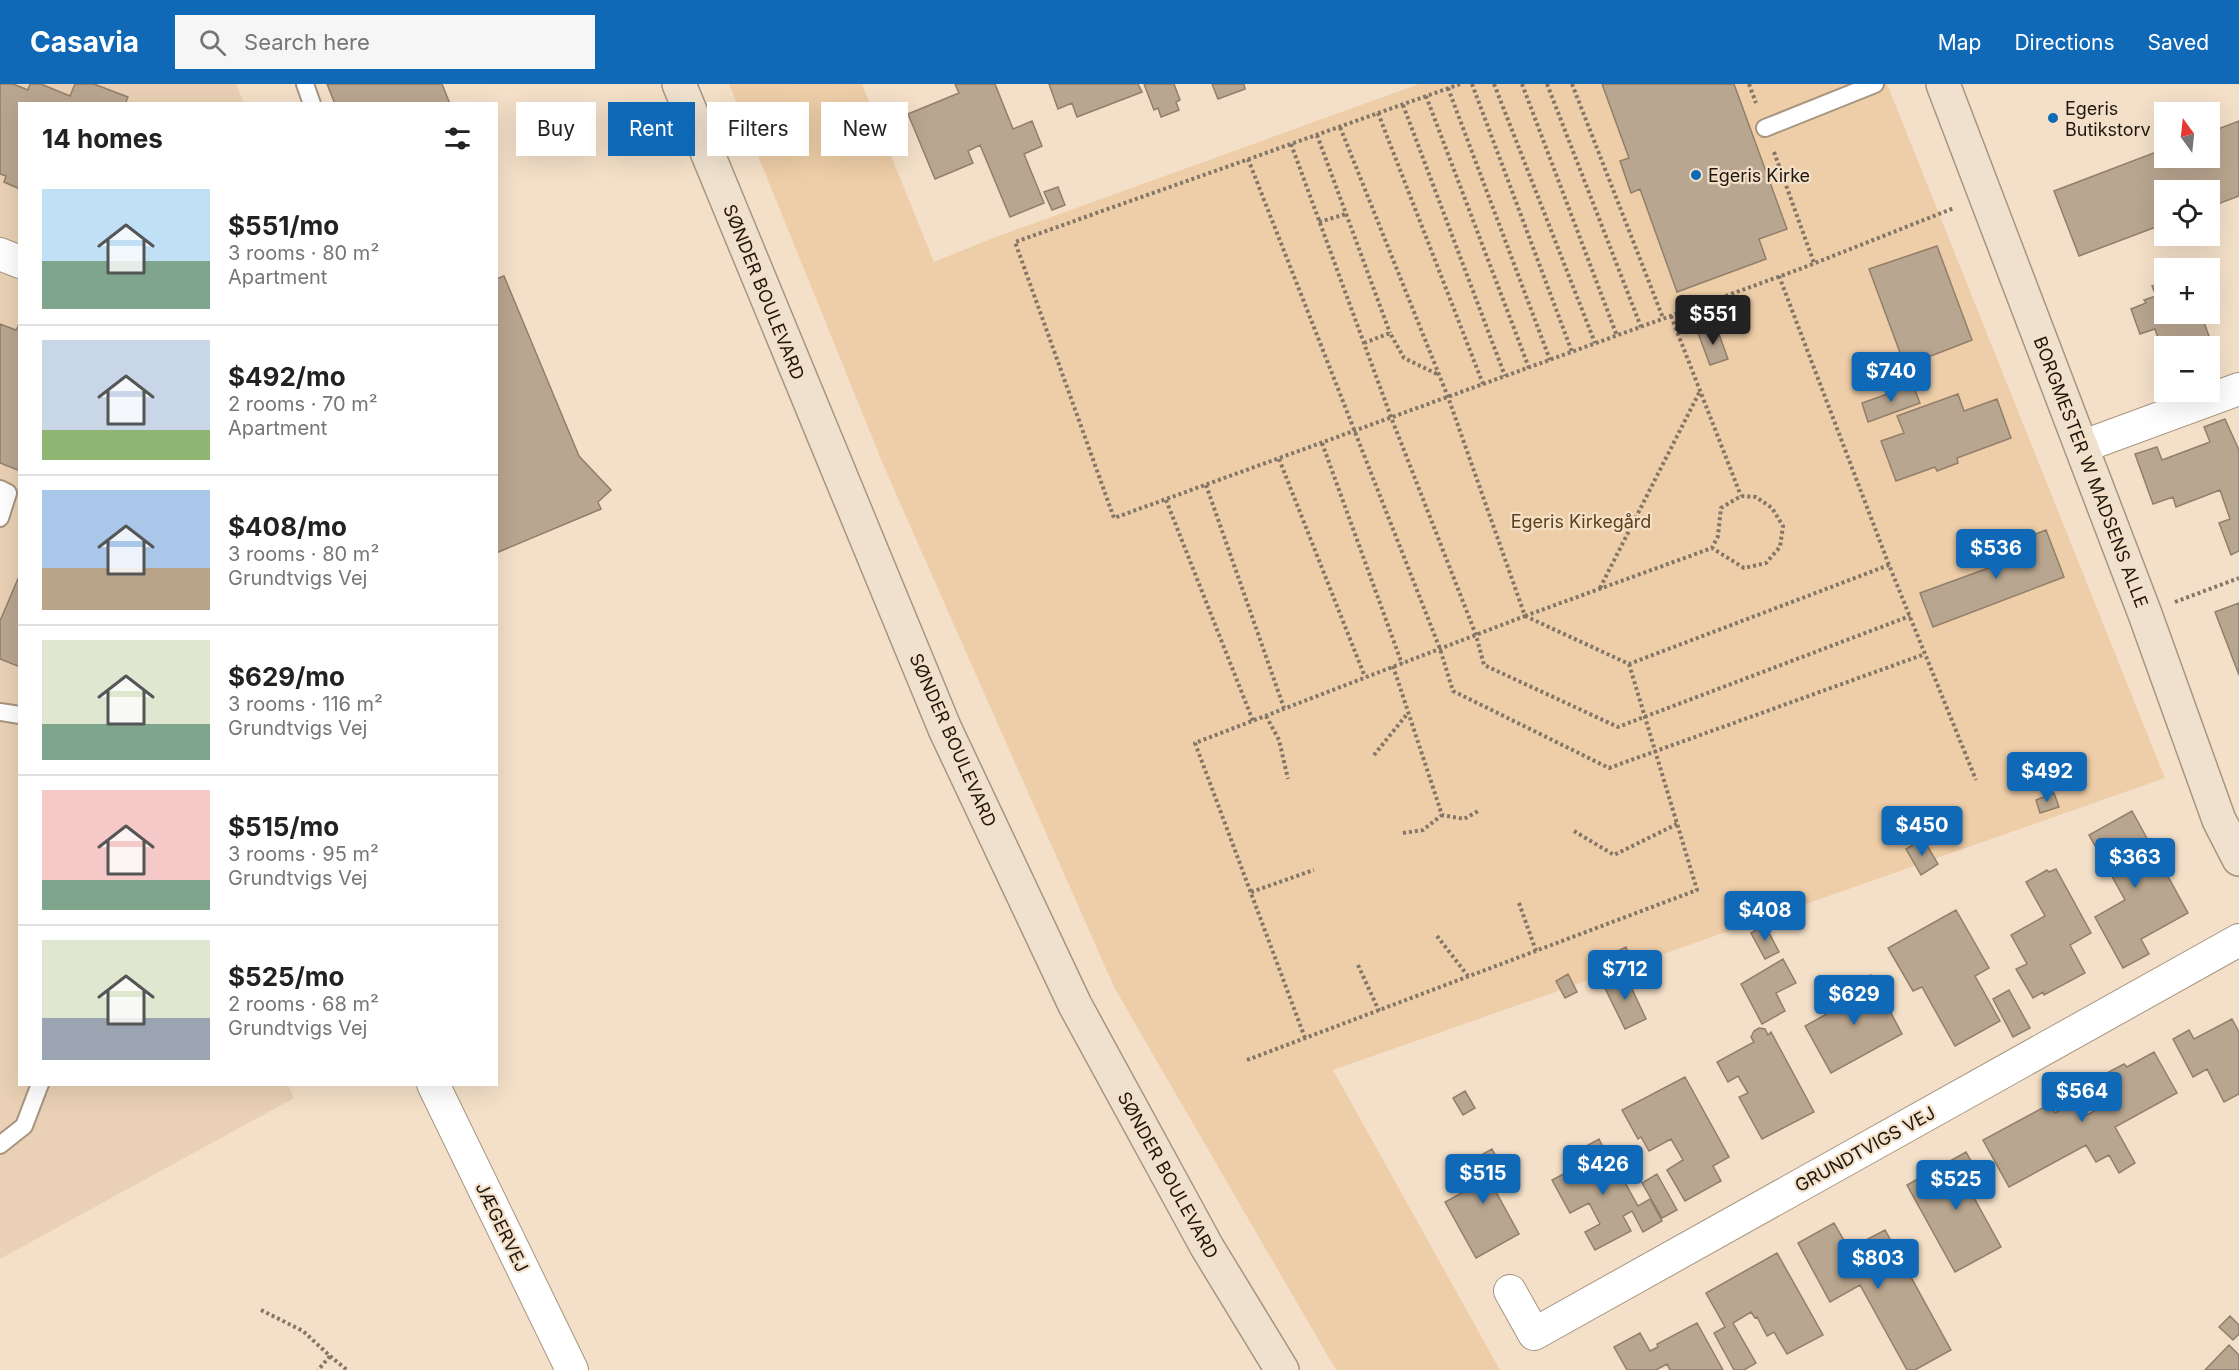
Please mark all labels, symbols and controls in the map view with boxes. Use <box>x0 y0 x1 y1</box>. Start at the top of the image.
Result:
search box <box>175 15 595 69</box>
text: Casavia <box>30 25 139 59</box>
icon: search <box>196 26 229 59</box>
text: Search here <box>244 29 370 55</box>
text: Map <box>1938 30 1981 55</box>
text: Directions <box>2014 30 2115 55</box>
text: Saved <box>2148 30 2209 55</box>
place label: Egeris Butikstorv <box>2065 98 2151 140</box>
chip: Buy <box>516 102 596 156</box>
chip: Rent <box>608 102 695 156</box>
chip: Filters <box>707 102 809 156</box>
chip: New <box>821 102 908 156</box>
north arrow <box>2154 102 2220 168</box>
map controls <box>2154 102 2220 402</box>
marker: Egeris Butikstorv <box>2046 111 2060 125</box>
icon: filters <box>441 122 474 155</box>
text: 14 homes <box>42 123 163 154</box>
place label: Egeris Kirke <box>1708 165 1810 186</box>
marker: Egeris Kirke <box>1689 168 1703 182</box>
button: locate <box>2154 180 2220 246</box>
street label: SØNDER BOULEVARD <box>719 201 809 383</box>
text: $551/mo <box>228 210 339 241</box>
icon: home <box>90 213 162 285</box>
text: 3 rooms · 80 m² <box>228 241 379 265</box>
button: + <box>2154 258 2220 324</box>
text: Apartment <box>228 265 327 289</box>
pin: $551 <box>1677 295 1749 346</box>
text: $551 <box>1689 302 1737 326</box>
street label: BORGMESTER W MADSENS ALLE <box>2029 333 2153 611</box>
button: − <box>2154 336 2220 402</box>
pin: $740 <box>1855 352 1927 403</box>
text: $740 <box>1866 359 1916 383</box>
text: $492/mo <box>228 361 346 392</box>
icon: home <box>90 364 162 436</box>
text: 2 rooms · 70 m² <box>228 392 378 416</box>
text: Apartment <box>228 416 327 440</box>
text: $408/mo <box>228 511 347 542</box>
park label: Egeris Kirkegård <box>1511 511 1651 532</box>
icon: home <box>90 514 162 586</box>
pin: $536 <box>1960 529 2032 580</box>
text: $536 <box>1970 536 2022 560</box>
text: 3 rooms · 80 m² <box>228 542 379 566</box>
text: Grundtvigs Vej <box>228 566 367 590</box>
street label: SØNDER BOULEVARD <box>905 650 1001 830</box>
text: $629/mo <box>228 661 345 692</box>
icon: home <box>90 664 162 736</box>
text: 3 rooms · 116 m² <box>228 692 383 716</box>
text: Grundtvigs Vej <box>228 716 367 740</box>
pin: $492 <box>2011 752 2083 803</box>
text: $492 <box>2021 759 2073 783</box>
pin: $450 <box>1886 806 1958 857</box>
text: $515/mo <box>228 811 339 842</box>
text: $450 <box>1896 813 1948 837</box>
icon: home <box>90 814 162 886</box>
pin: $363 <box>2099 838 2171 889</box>
text: 3 rooms · 95 m² <box>228 842 379 866</box>
text: $363 <box>2109 845 2161 869</box>
text: Grundtvigs Vej <box>228 866 367 890</box>
pin: $408 <box>1729 891 1801 942</box>
text: $408 <box>1738 898 1792 922</box>
pin: $712 <box>1589 950 1661 1001</box>
text: $712 <box>1602 957 1648 981</box>
text: $525/mo <box>228 961 344 992</box>
icon: home <box>90 964 162 1036</box>
pin: $629 <box>1818 975 1890 1026</box>
text: $629 <box>1828 982 1880 1006</box>
text: 2 rooms · 68 m² <box>228 992 379 1016</box>
text: Grundtvigs Vej <box>228 1016 367 1040</box>
pin: $564 <box>2046 1072 2118 1123</box>
text: $564 <box>2056 1079 2108 1103</box>
street label: SØNDER BOULEVARD <box>1113 1088 1223 1262</box>
street label: GRUNDTVIGS VEJ <box>1791 1102 1939 1196</box>
pin: $426 <box>1567 1145 1639 1196</box>
text: $426 <box>1577 1152 1629 1176</box>
pin: $515 <box>1447 1154 1519 1205</box>
pin: $525 <box>1920 1160 1992 1211</box>
text: $515 <box>1459 1161 1507 1185</box>
text: $525 <box>1930 1167 1982 1191</box>
street label: JÆGERVEJ <box>471 1179 533 1275</box>
pin: $803 <box>1842 1239 1914 1290</box>
text: $803 <box>1852 1246 1904 1270</box>

